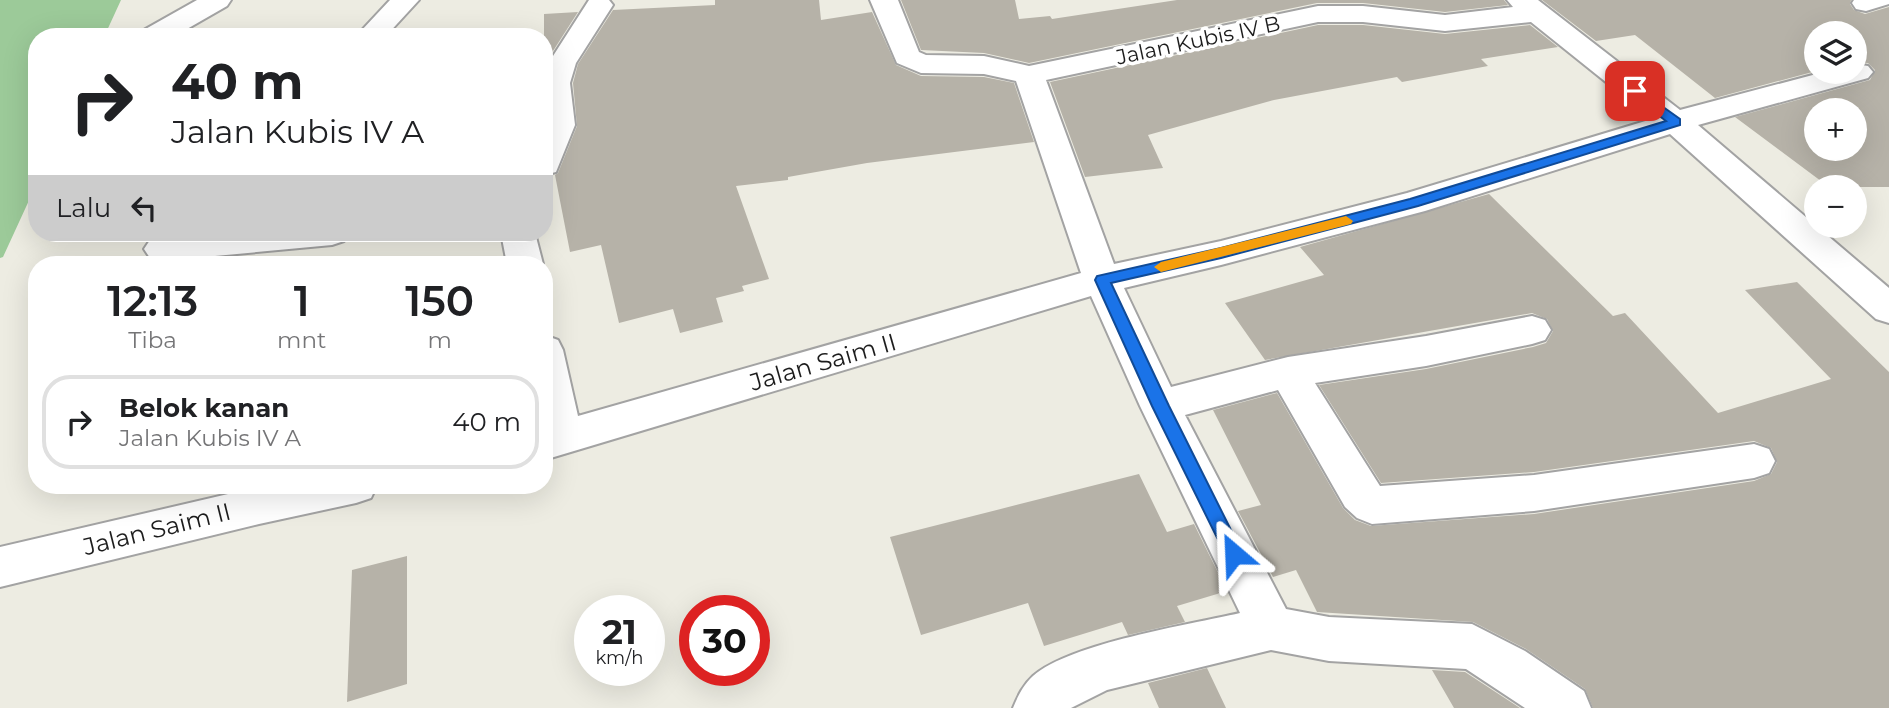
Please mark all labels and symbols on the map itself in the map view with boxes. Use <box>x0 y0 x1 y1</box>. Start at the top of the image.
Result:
street label: Jalan Kubis IV B <box>1113 10 1282 70</box>
pin <box>1605 61 1665 121</box>
street label: Jalan Saim II <box>745 327 900 397</box>
street label: Jalan Saim II <box>79 497 234 562</box>
position arrow <box>1197 517 1271 591</box>
speed limit sign: 30 <box>679 595 770 686</box>

